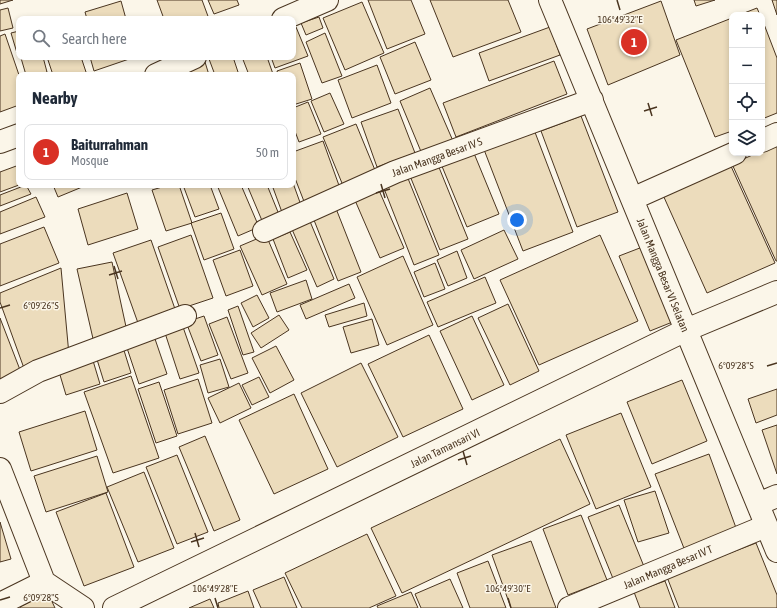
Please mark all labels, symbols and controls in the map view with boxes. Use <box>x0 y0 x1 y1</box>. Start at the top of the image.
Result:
map controls <box>729 12 765 156</box>
button: + <box>729 12 765 48</box>
text: 106°49'32"E <box>598 14 643 25</box>
search box <box>16 16 296 60</box>
icon: search <box>30 27 52 49</box>
pin: 1 <box>621 27 647 57</box>
text: Search here <box>62 30 127 47</box>
button: − <box>729 48 765 84</box>
button: locate <box>729 84 765 120</box>
text: Nearby <box>32 88 78 108</box>
button: layers <box>729 120 765 156</box>
street label: Jalan Mangga Besar IV S <box>390 135 484 179</box>
text: Baiturrahman <box>71 136 148 153</box>
text: 1 <box>43 145 49 160</box>
text: 50 m <box>256 145 279 160</box>
text: Mosque <box>71 153 109 168</box>
your location <box>507 210 527 230</box>
street label: Jalan Mangga Besar VI Selatan <box>635 216 691 334</box>
text: 6°09'26"S <box>23 300 59 311</box>
text: 6°09'28"S <box>718 360 754 371</box>
street label: Jalan Tamansari VI <box>408 426 482 470</box>
street label: Jalan Mangga Besar IV T <box>622 543 714 591</box>
text: 106°49'28"E <box>193 583 238 594</box>
text: 106°49'30"E <box>486 583 531 594</box>
text: 6°09'28"S <box>23 592 59 603</box>

